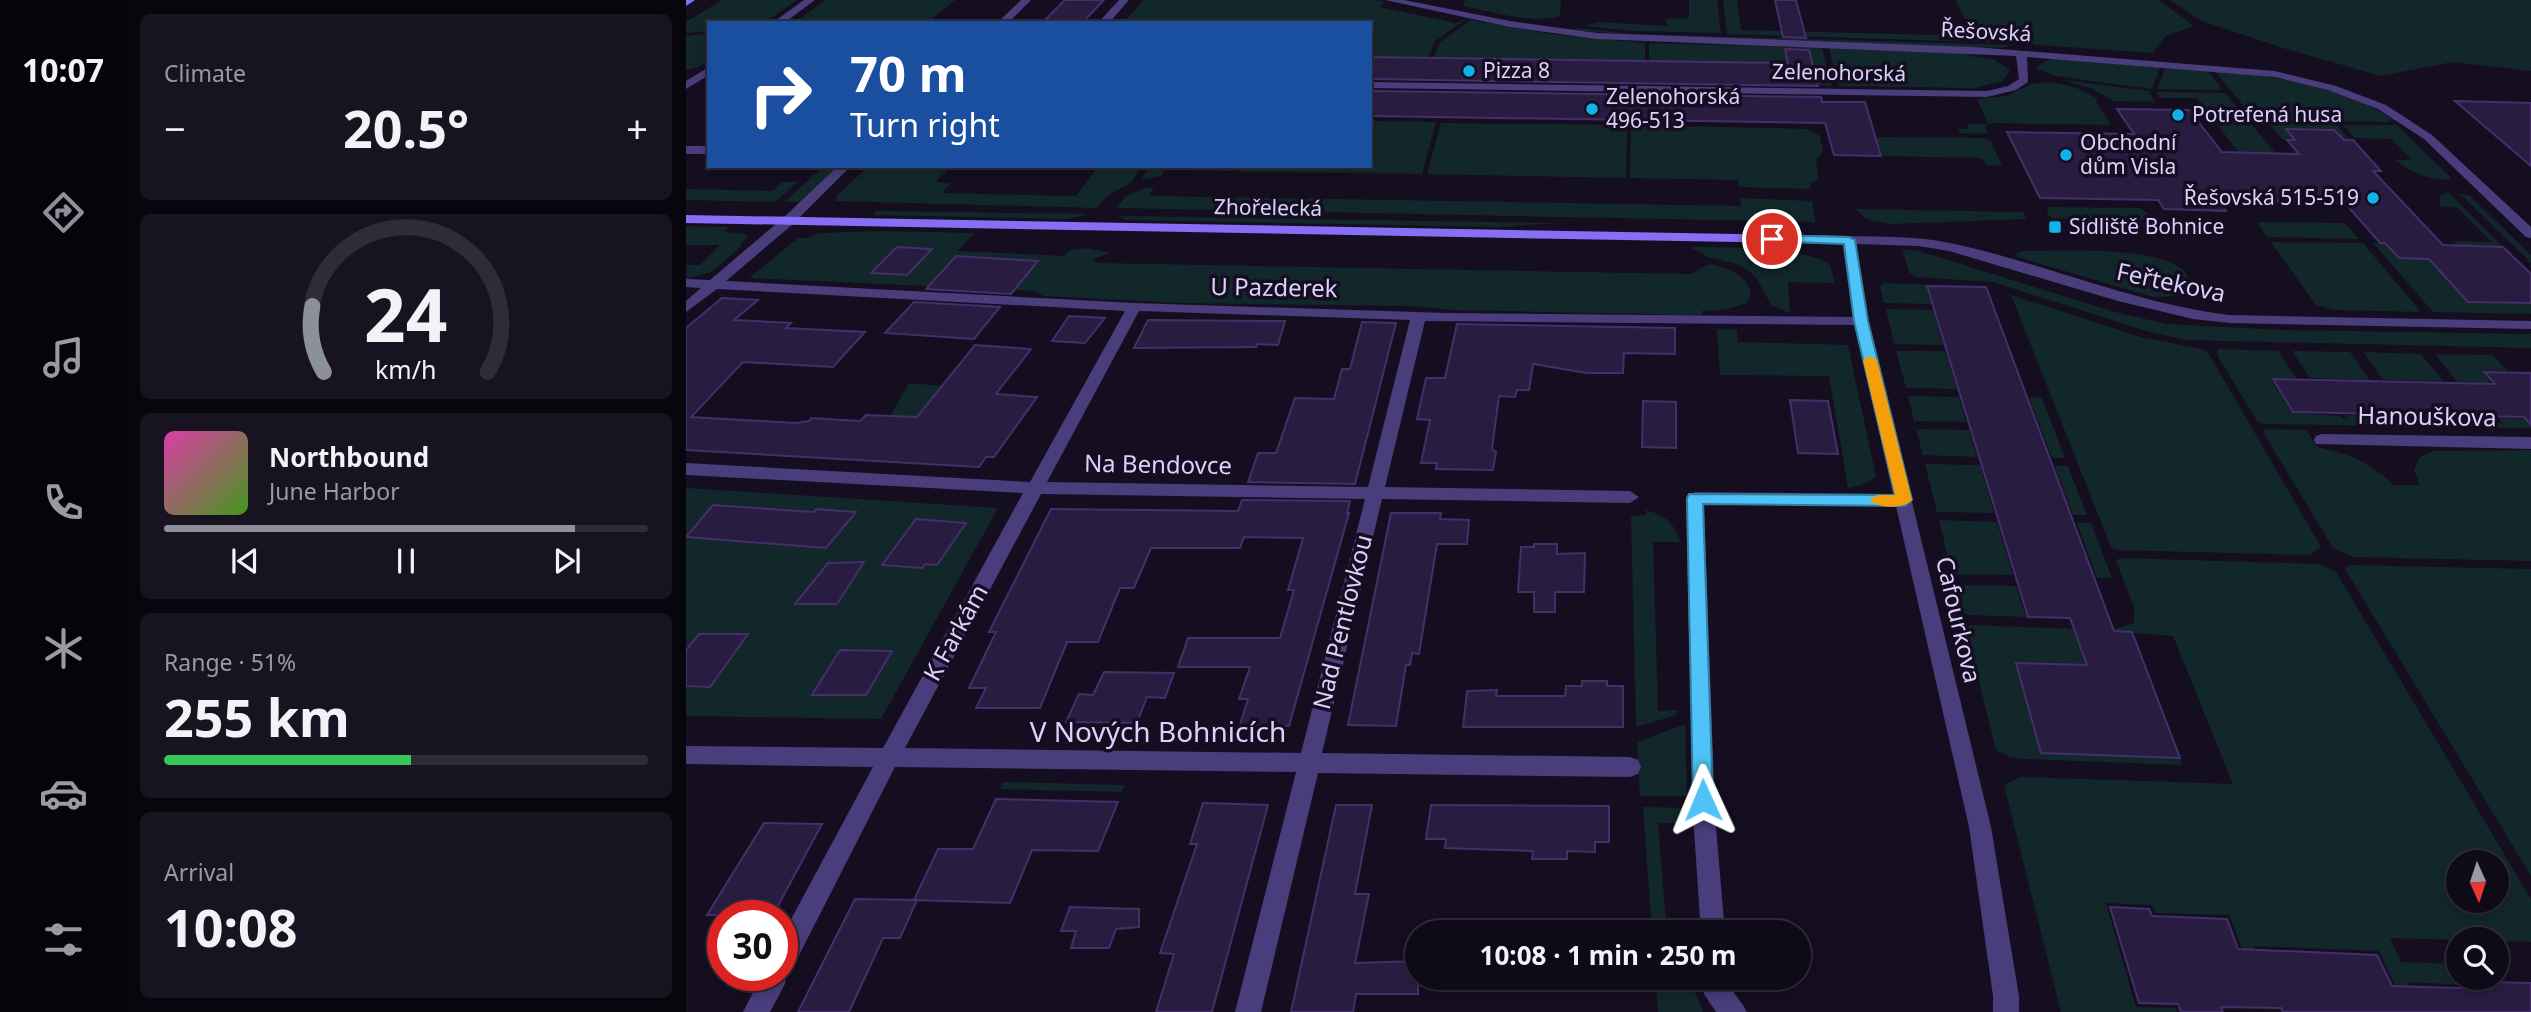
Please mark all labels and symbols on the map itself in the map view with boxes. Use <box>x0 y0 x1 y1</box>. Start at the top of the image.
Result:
street label: Řešovská <box>1940 15 2032 47</box>
place label: Pizza 8 <box>1483 56 1550 84</box>
street label: Zelenohorská <box>1772 57 1906 87</box>
marker: Pizza 8 <box>1461 63 1477 79</box>
place label: Zelenohorská 496-513 <box>1606 82 1740 134</box>
place label: Potrefená husa <box>2192 100 2342 128</box>
marker: Zelenohorská 496-513 <box>1584 101 1600 117</box>
marker: Potrefená husa <box>2170 107 2186 123</box>
place label: Obchodní dům Visla <box>2080 128 2177 180</box>
marker: Obchodní dům Visla <box>2058 147 2074 163</box>
place label: Řešovská 515-519 <box>2184 183 2359 211</box>
marker: Řešovská 515-519 <box>2365 190 2381 206</box>
street label: Zhořelecká <box>1214 192 1322 222</box>
pin <box>1742 209 1802 269</box>
place label: Sídliště Bohnice <box>2069 212 2224 240</box>
marker: Sídliště Bohnice <box>2047 219 2063 235</box>
street label: Feřtekova <box>2114 254 2229 309</box>
street label: U Pazderek <box>1210 269 1338 304</box>
street label: Hanouškova <box>2357 398 2497 433</box>
street label: Na Bendovce <box>1084 446 1232 481</box>
street label: Nad Pentlovkou <box>1304 531 1379 712</box>
street label: Cafourkova <box>1929 553 1990 686</box>
street label: K Farkám <box>915 578 995 686</box>
street label: V Nových Bohnicích <box>1030 712 1286 750</box>
position arrow <box>1666 763 1740 837</box>
north arrow <box>2446 850 2510 914</box>
speed limit sign: 30 <box>707 900 798 991</box>

